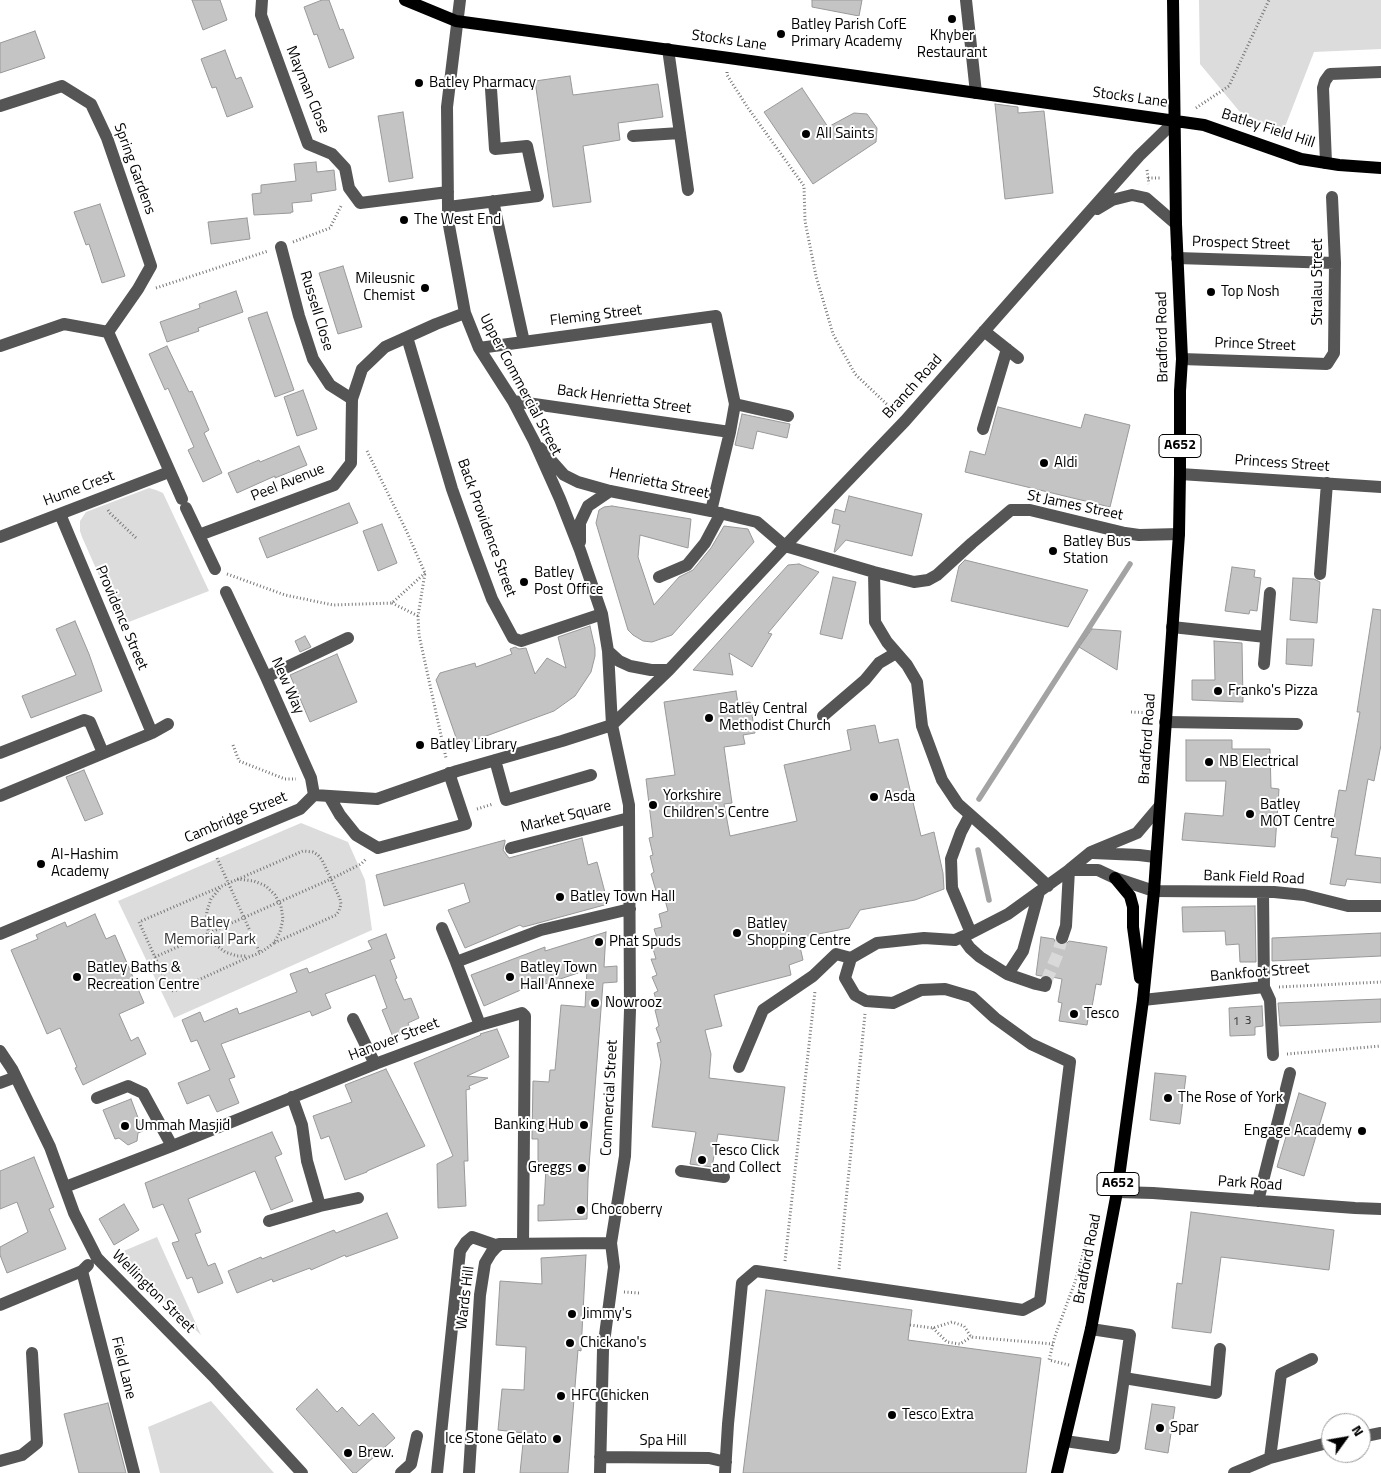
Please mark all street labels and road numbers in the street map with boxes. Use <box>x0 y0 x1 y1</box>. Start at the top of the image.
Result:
street label: Stocks Lane <box>690 27 768 55</box>
street label: Mayman Close <box>281 44 333 136</box>
street label: Stocks Lane <box>1091 84 1169 112</box>
street label: Batley Field Hill <box>1219 105 1317 153</box>
street label: Spring Gardens <box>109 121 159 217</box>
street label: Prospect Street <box>1192 233 1290 255</box>
street label: Stralau Street <box>1309 239 1327 325</box>
street label: Russell Close <box>295 269 337 353</box>
street label: Bradford Road <box>1153 291 1173 383</box>
street label: Fleming Street <box>549 301 643 331</box>
street label: Upper Commercial Street <box>475 311 565 459</box>
street label: Prince Street <box>1214 335 1296 355</box>
street label: Branch Road <box>879 351 947 423</box>
street label: Back Henrietta Street <box>556 382 692 418</box>
road number: A652 <box>1159 434 1201 458</box>
street label: Princess Street <box>1234 452 1330 476</box>
street label: Back Providence Street <box>453 457 519 599</box>
street label: Peel Avenue <box>249 460 327 506</box>
street label: Henrietta Street <box>607 465 711 503</box>
street label: Hume Crest <box>41 467 117 511</box>
street label: St James Street <box>1025 487 1125 525</box>
street label: Providence Street <box>91 563 151 673</box>
street label: New Way <box>267 655 307 717</box>
street label: Bradford Road <box>1136 693 1160 785</box>
street label: Cambridge Street <box>182 788 290 848</box>
street label: Market Square <box>519 797 613 837</box>
street label: Bank Field Road <box>1203 867 1305 889</box>
street label: Bankfoot Street <box>1209 960 1311 986</box>
street label: Hanover Street <box>346 1015 442 1065</box>
street label: Commercial Street <box>598 1039 622 1157</box>
road number: A652 <box>1097 1172 1139 1196</box>
street label: Park Road <box>1217 1173 1283 1195</box>
street label: Bradford Road <box>1070 1212 1106 1306</box>
street label: Wellington Street <box>108 1247 198 1337</box>
street label: Wards Hill <box>453 1265 479 1331</box>
street label: Field Lane <box>107 1335 139 1401</box>
street label: Spa Hill <box>639 1432 687 1450</box>

